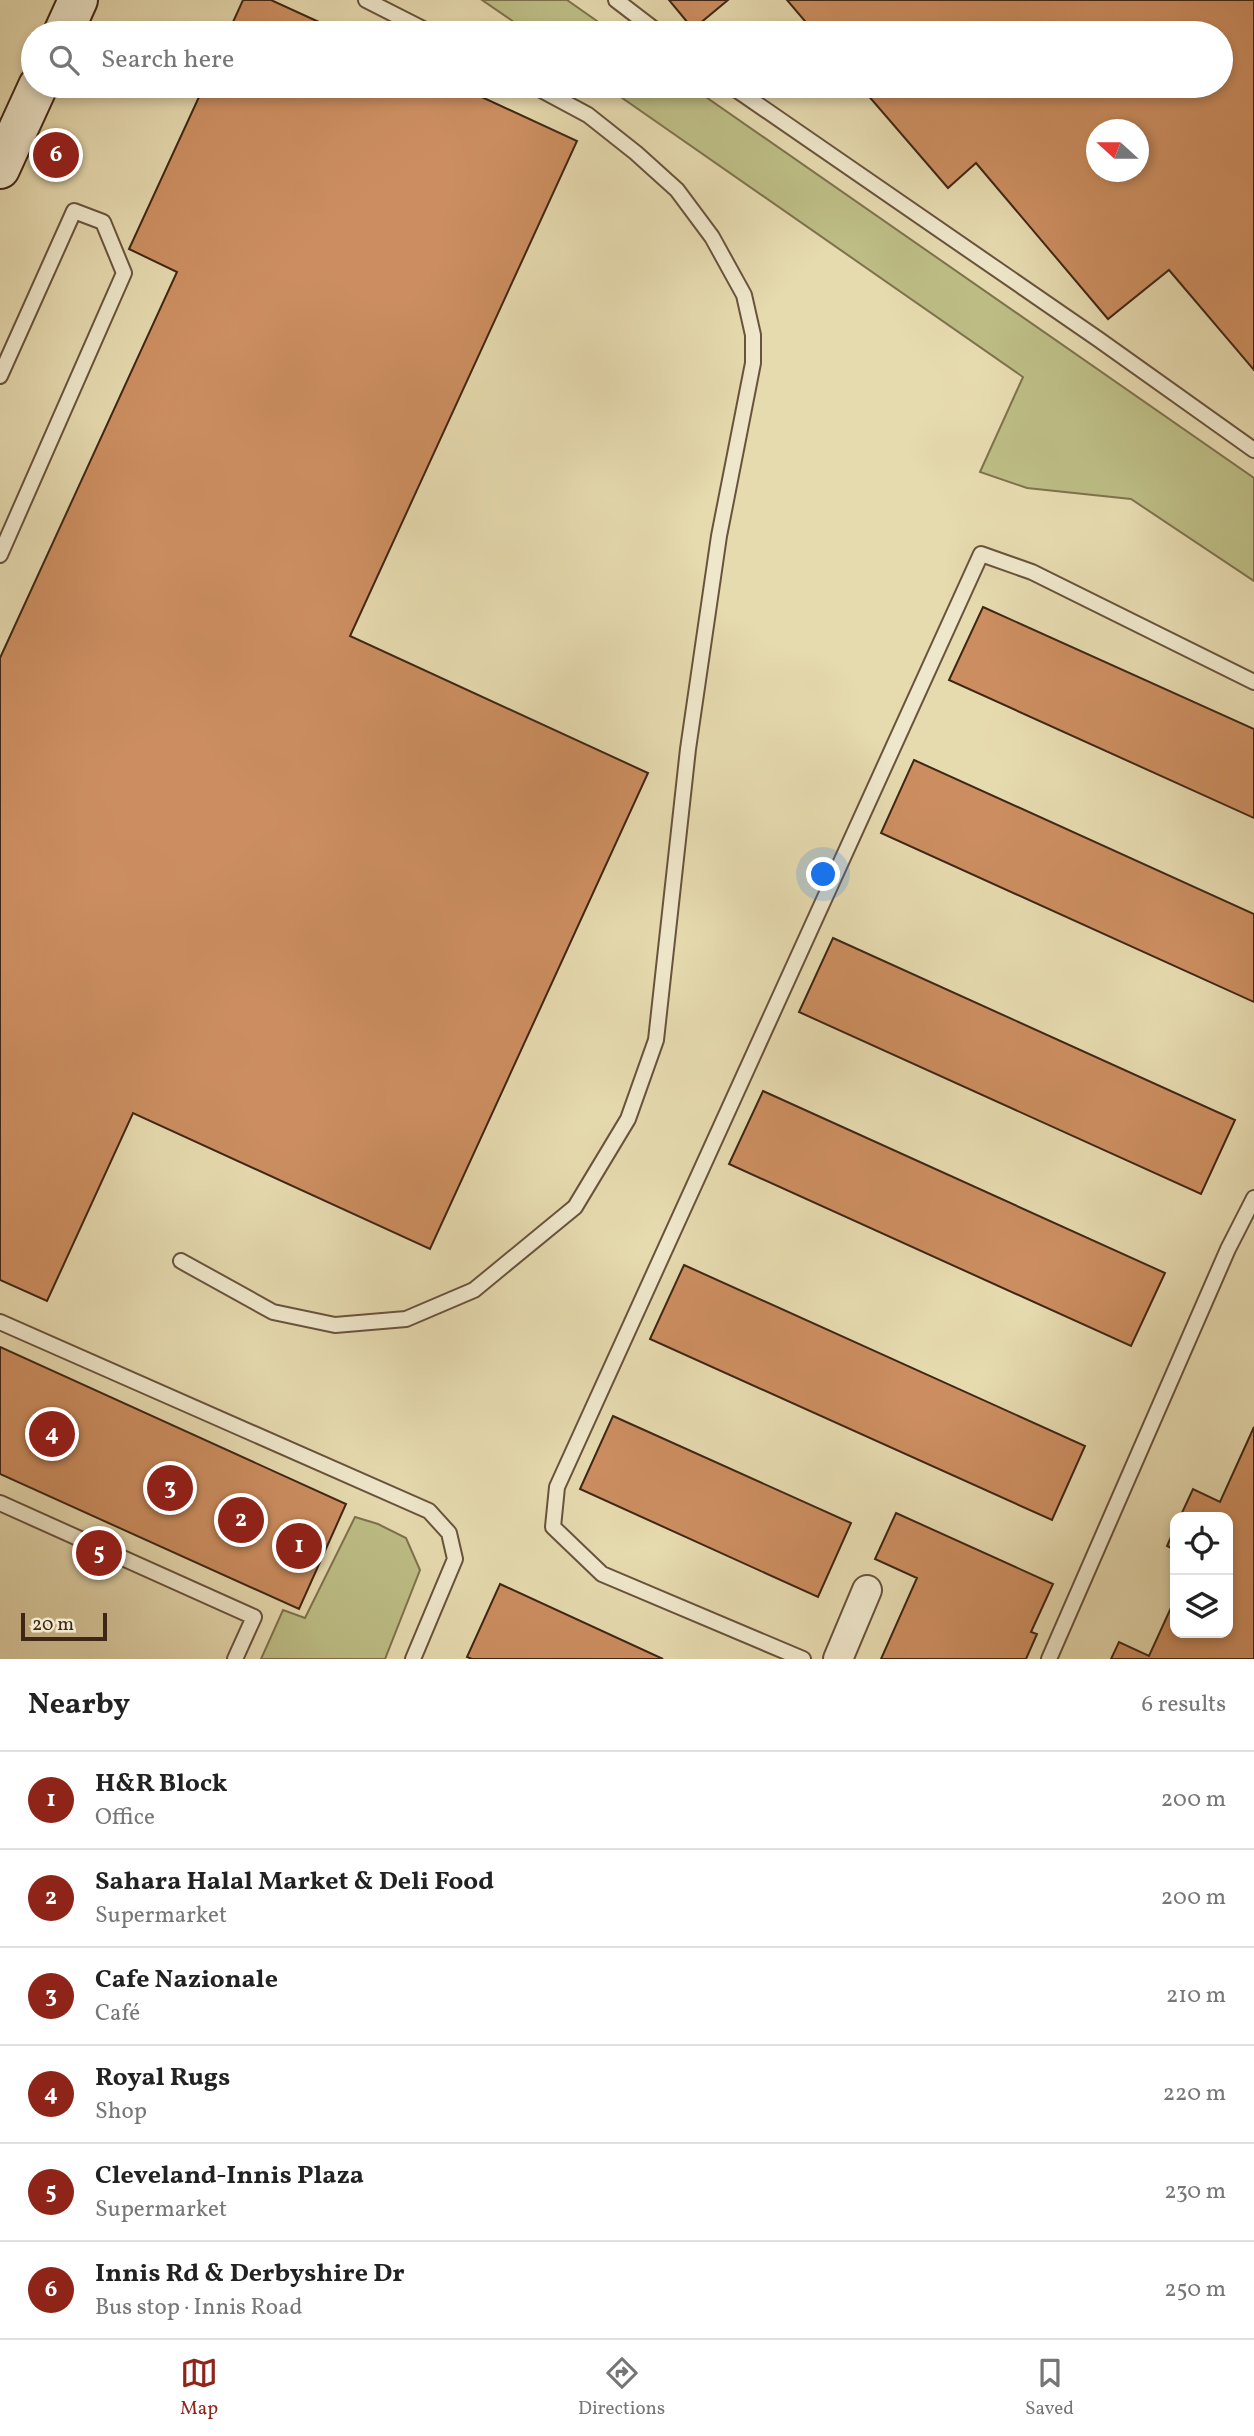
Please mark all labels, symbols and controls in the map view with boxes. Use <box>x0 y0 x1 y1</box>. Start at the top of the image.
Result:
search box <box>21 21 1233 98</box>
icon: search <box>45 41 83 79</box>
text: Search here <box>101 42 234 78</box>
north arrow <box>1086 119 1149 182</box>
pin: 6 <box>33 129 79 181</box>
your location <box>806 857 840 891</box>
pin: 4 <box>29 1408 75 1460</box>
pin: 3 <box>147 1462 193 1514</box>
pin: 2 <box>218 1494 264 1546</box>
map controls <box>1170 1512 1233 1638</box>
button: locate <box>1170 1512 1233 1575</box>
pin: 1 <box>276 1520 322 1572</box>
pin: 5 <box>76 1527 122 1579</box>
button: layers <box>1170 1575 1233 1638</box>
scale bar <box>21 1610 107 1642</box>
text: 20 m <box>32 1612 74 1638</box>
text: Nearby <box>28 1684 130 1726</box>
text: 6 results <box>1142 1689 1226 1721</box>
text: H&R Block <box>95 1766 228 1802</box>
text: 1 <box>46 1784 56 1816</box>
text: 200 m <box>1161 1784 1226 1816</box>
text: Office <box>95 1802 155 1834</box>
text: Sahara Halal Market & Deli Food <box>95 1864 494 1900</box>
text: 2 <box>45 1882 57 1914</box>
text: 200 m <box>1161 1882 1226 1914</box>
text: Supermarket <box>95 1900 227 1932</box>
text: Cafe Nazionale <box>95 1962 278 1998</box>
text: 3 <box>45 1980 57 2012</box>
text: 210 m <box>1166 1980 1226 2012</box>
text: Café <box>95 1998 140 2030</box>
text: Royal Rugs <box>95 2060 230 2096</box>
text: 4 <box>44 2078 58 2110</box>
text: 220 m <box>1163 2078 1226 2110</box>
text: Shop <box>95 2096 147 2128</box>
text: Cleveland-Innis Plaza <box>95 2158 364 2194</box>
text: 5 <box>45 2176 57 2208</box>
text: 230 m <box>1164 2176 1226 2208</box>
text: Supermarket <box>95 2194 227 2226</box>
text: Innis Rd & Derbyshire Dr <box>95 2256 405 2292</box>
text: 6 <box>45 2274 57 2306</box>
text: 250 m <box>1164 2274 1226 2306</box>
text: Bus stop · Innis Road <box>95 2292 302 2324</box>
tab: Map <box>180 2354 218 2422</box>
tab: Directions <box>578 2354 665 2422</box>
tab: Saved <box>1025 2354 1074 2422</box>

